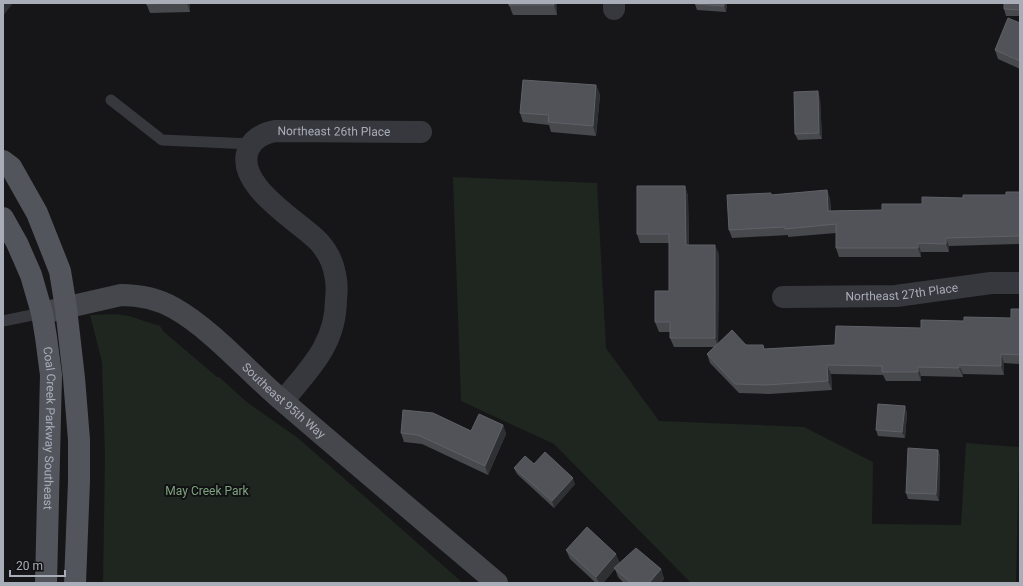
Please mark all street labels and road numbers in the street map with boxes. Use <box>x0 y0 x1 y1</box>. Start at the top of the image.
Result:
street label: Northeast 26th Place <box>277 124 391 139</box>
street label: Northeast 27th Place <box>845 281 959 303</box>
street label: Coal Creek Parkway Southeast <box>40 346 58 510</box>
street label: Southeast 95th Way <box>239 360 328 442</box>

